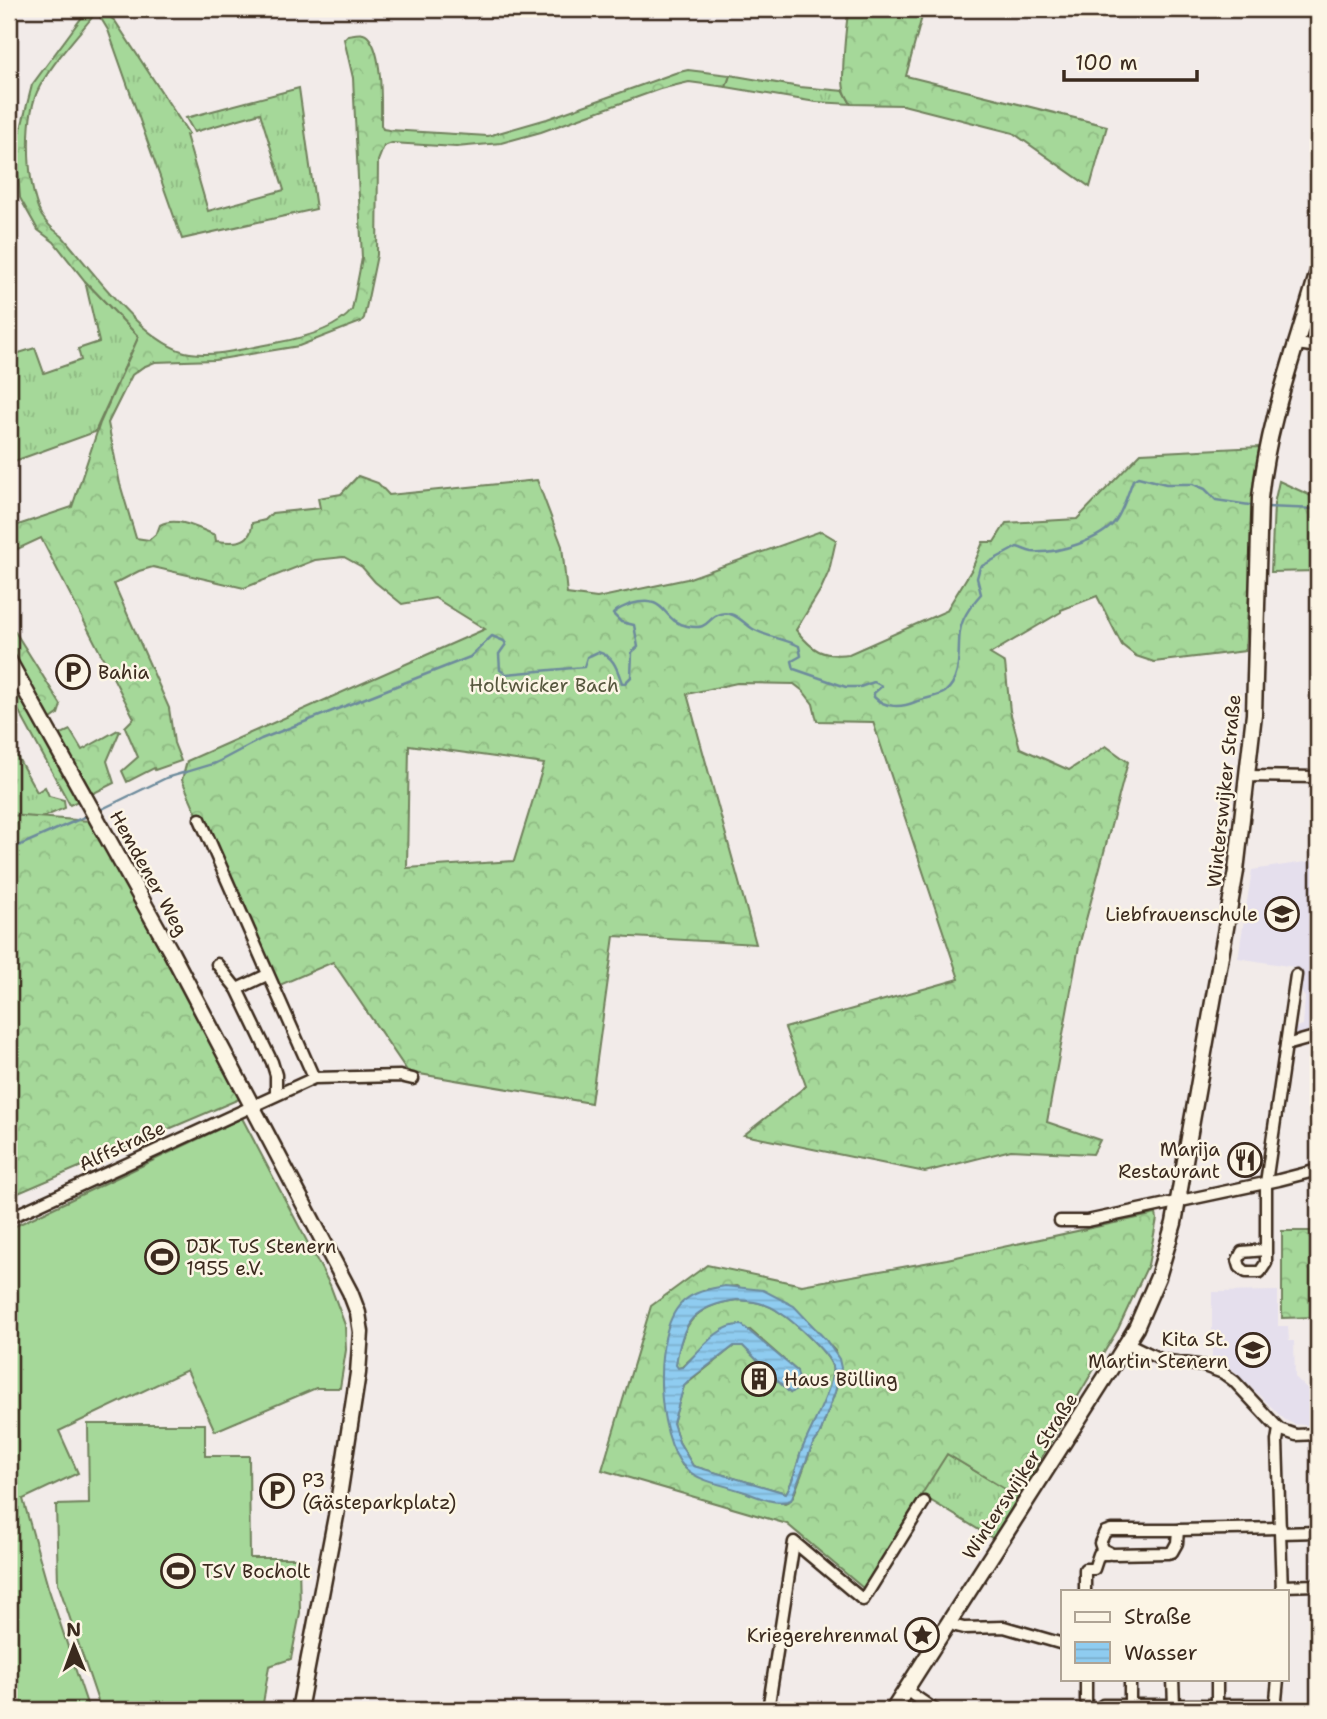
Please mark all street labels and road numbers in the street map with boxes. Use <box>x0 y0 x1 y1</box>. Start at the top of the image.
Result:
street label: Winterswijker Straße <box>1201 693 1247 889</box>
street label: Hemdener Weg <box>104 806 194 940</box>
street label: Alffstraße <box>75 1115 169 1177</box>
street label: Winterswijker Straße <box>957 1388 1083 1564</box>

